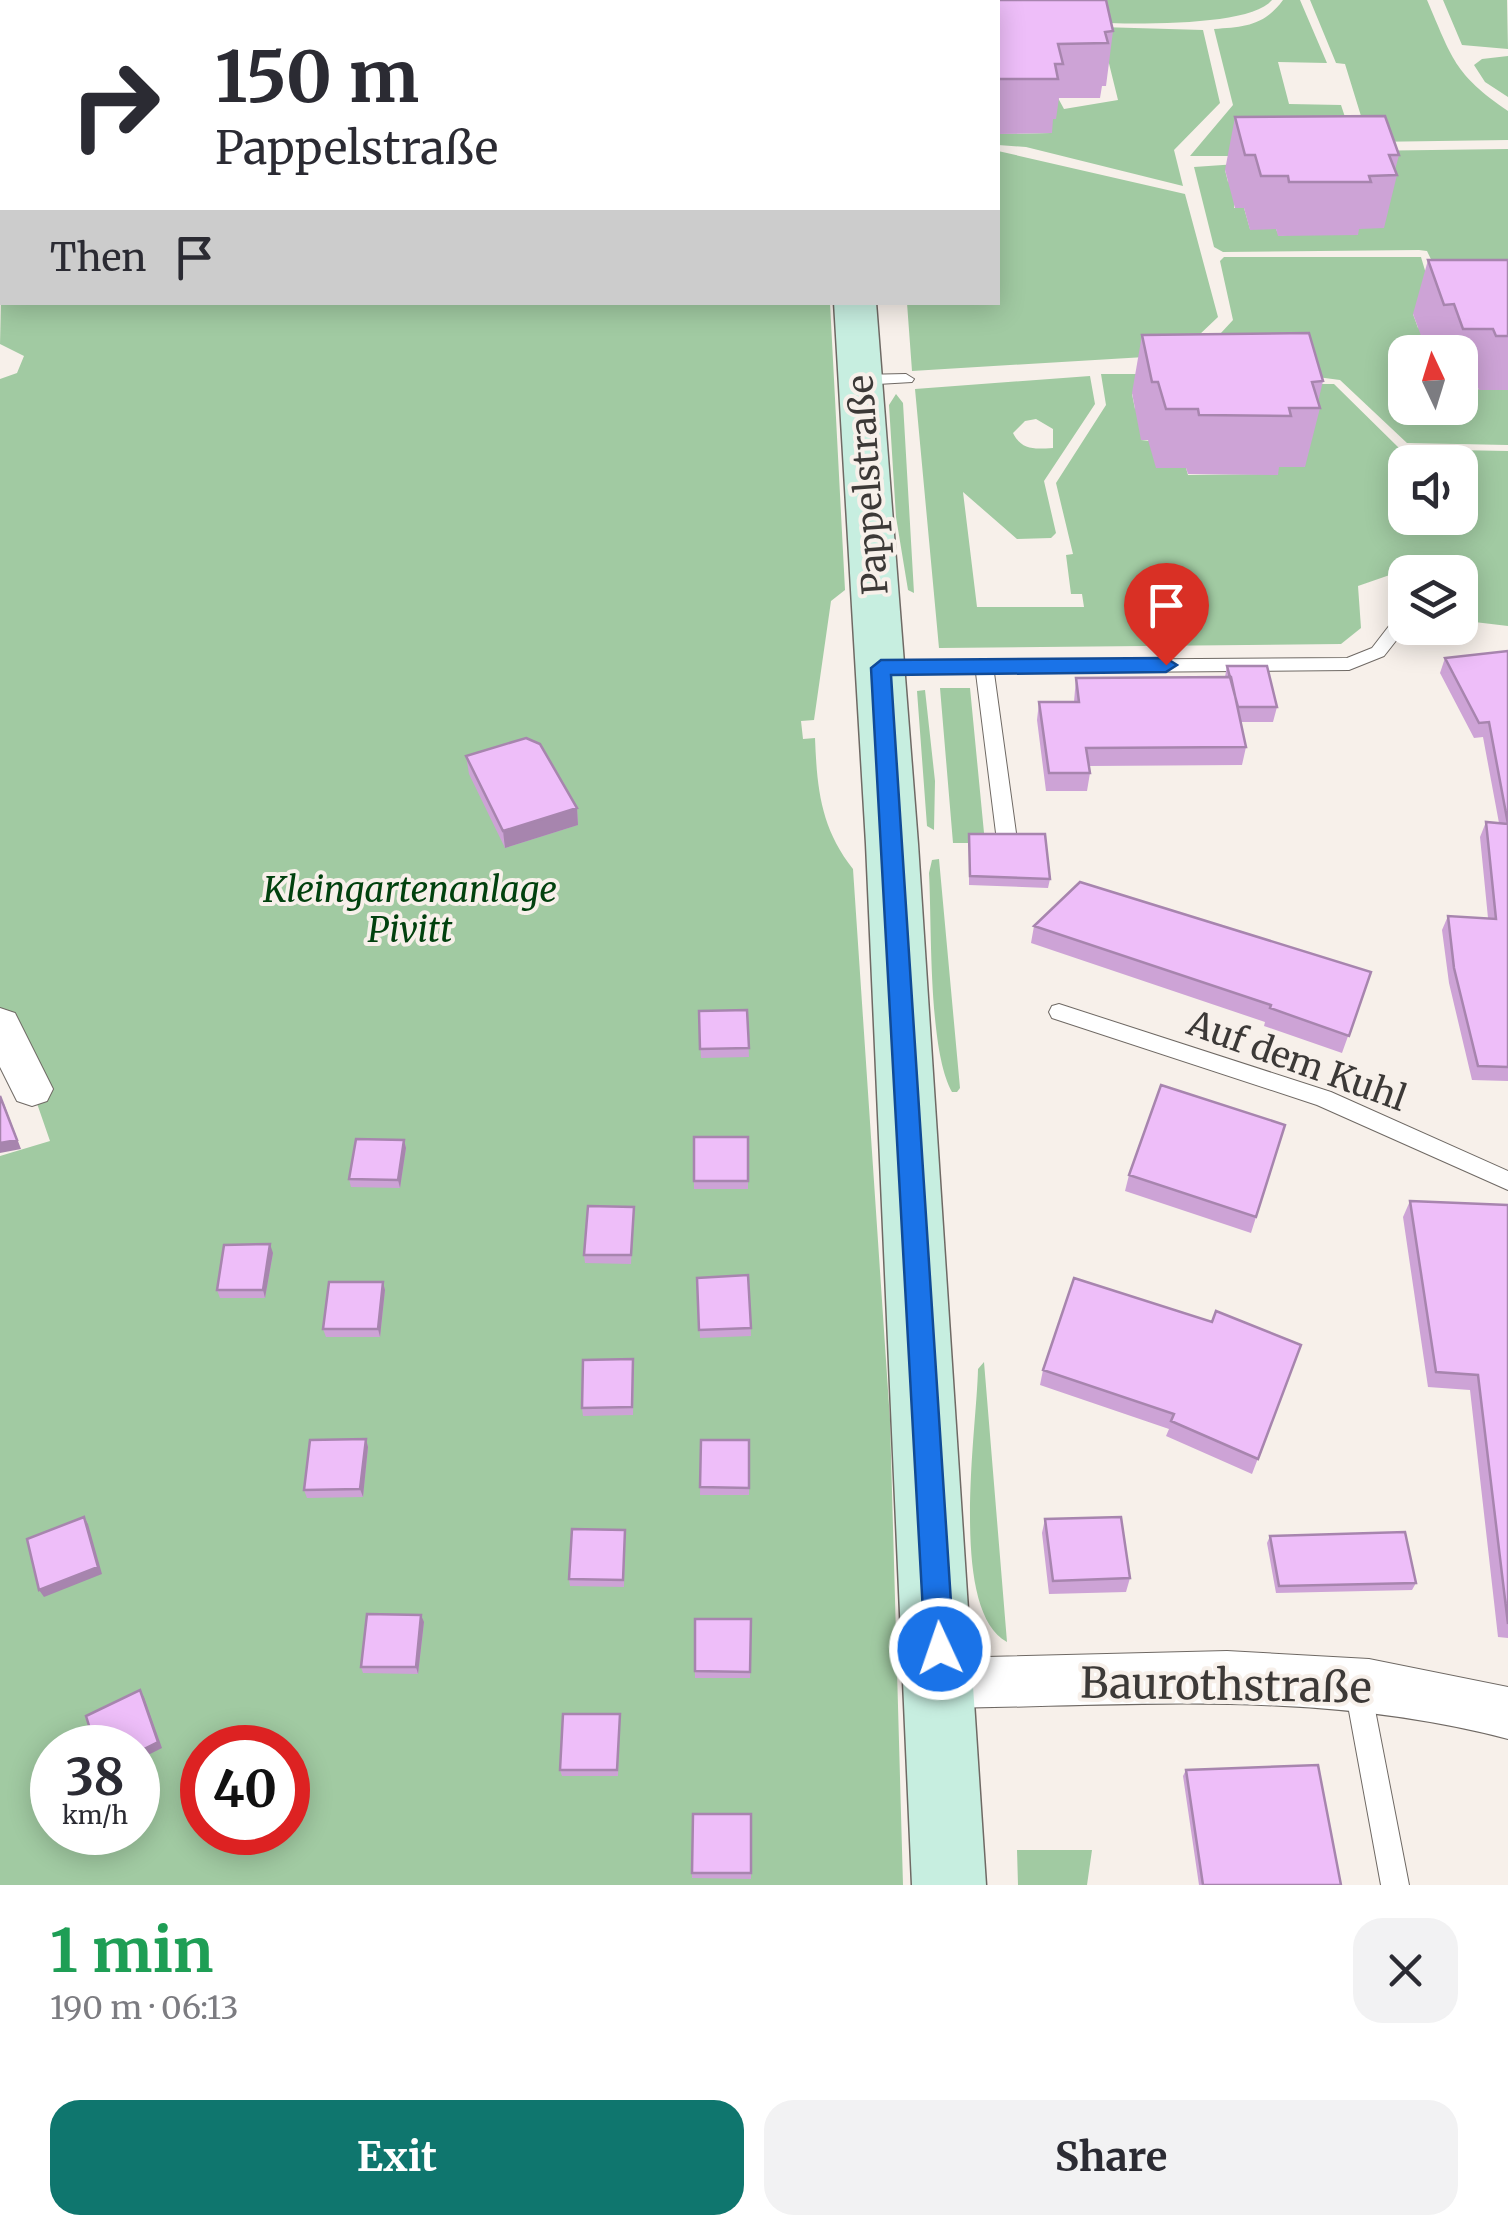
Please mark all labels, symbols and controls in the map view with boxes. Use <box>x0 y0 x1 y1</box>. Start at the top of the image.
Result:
text: 150 m <box>215 33 419 121</box>
icon: right <box>50 40 180 170</box>
text: Pappelstraße <box>215 120 498 176</box>
icon: arrive <box>167 230 222 285</box>
text: Then <box>50 234 147 281</box>
north arrow <box>1388 335 1478 425</box>
map controls <box>1388 335 1478 645</box>
street label: Pappelstraße <box>838 374 898 596</box>
button: sound <box>1388 445 1478 535</box>
button: layers <box>1388 555 1478 645</box>
pin <box>1124 563 1209 666</box>
icon: arrive <box>1139 578 1194 633</box>
park label: Kleingartenanlage Pivitt <box>262 868 557 952</box>
street label: Auf dem Kuhl <box>1181 1001 1412 1121</box>
position arrow <box>888 1597 992 1701</box>
street label: Baurothstraße <box>1080 1656 1372 1714</box>
speed limit sign: 40 <box>180 1725 310 1855</box>
text: 38 <box>65 1746 125 1809</box>
text: km/h <box>62 1799 128 1831</box>
text: 1 min <box>50 1913 213 1988</box>
button: close <box>1353 1918 1458 2023</box>
text: 190 m · 06:13 <box>50 1988 239 2028</box>
button: Exit <box>50 2100 744 2215</box>
button: Share <box>764 2100 1458 2215</box>

